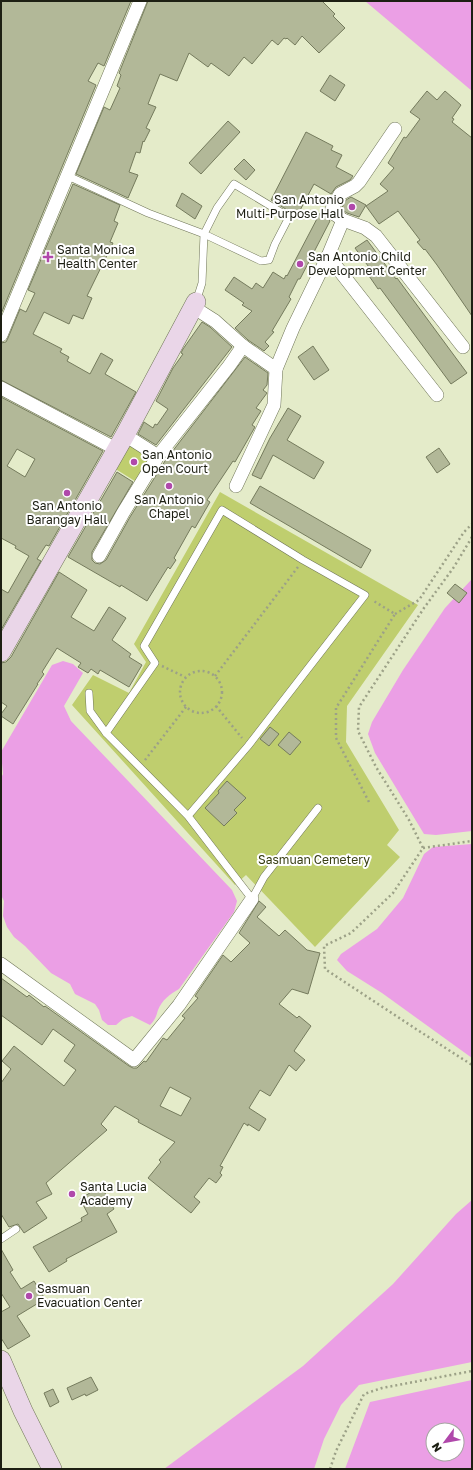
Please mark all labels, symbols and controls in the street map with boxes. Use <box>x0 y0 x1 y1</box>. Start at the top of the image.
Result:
place label: San Antonio Multi-Purpose Hall <box>236 192 344 221</box>
marker: San Antonio Multi-Purpose Hall <box>347 202 357 212</box>
place label: Santa Monica Health Center <box>57 242 138 271</box>
place label: San Antonio Child Development Center <box>308 249 427 278</box>
marker: Santa Monica Health Center <box>42 251 54 263</box>
marker: San Antonio Child Development Center <box>295 259 305 269</box>
place label: San Antonio Open Court <box>142 447 212 476</box>
marker: San Antonio Open Court <box>129 457 139 467</box>
marker: San Antonio Chapel <box>164 481 174 491</box>
marker: San Antonio Barangay Hall <box>62 488 72 498</box>
place label: San Antonio Chapel <box>134 492 204 521</box>
place label: San Antonio Barangay Hall <box>27 498 108 527</box>
park label: Sasmuan Cemetery <box>258 852 370 867</box>
place label: Santa Lucia Academy <box>80 1179 147 1208</box>
marker: Santa Lucia Academy <box>67 1189 77 1199</box>
place label: Sasmuan Evacuation Center <box>37 1281 143 1310</box>
marker: Sasmuan Evacuation Center <box>24 1291 34 1301</box>
north arrow <box>425 1422 465 1462</box>
text: N <box>428 1441 444 1455</box>

